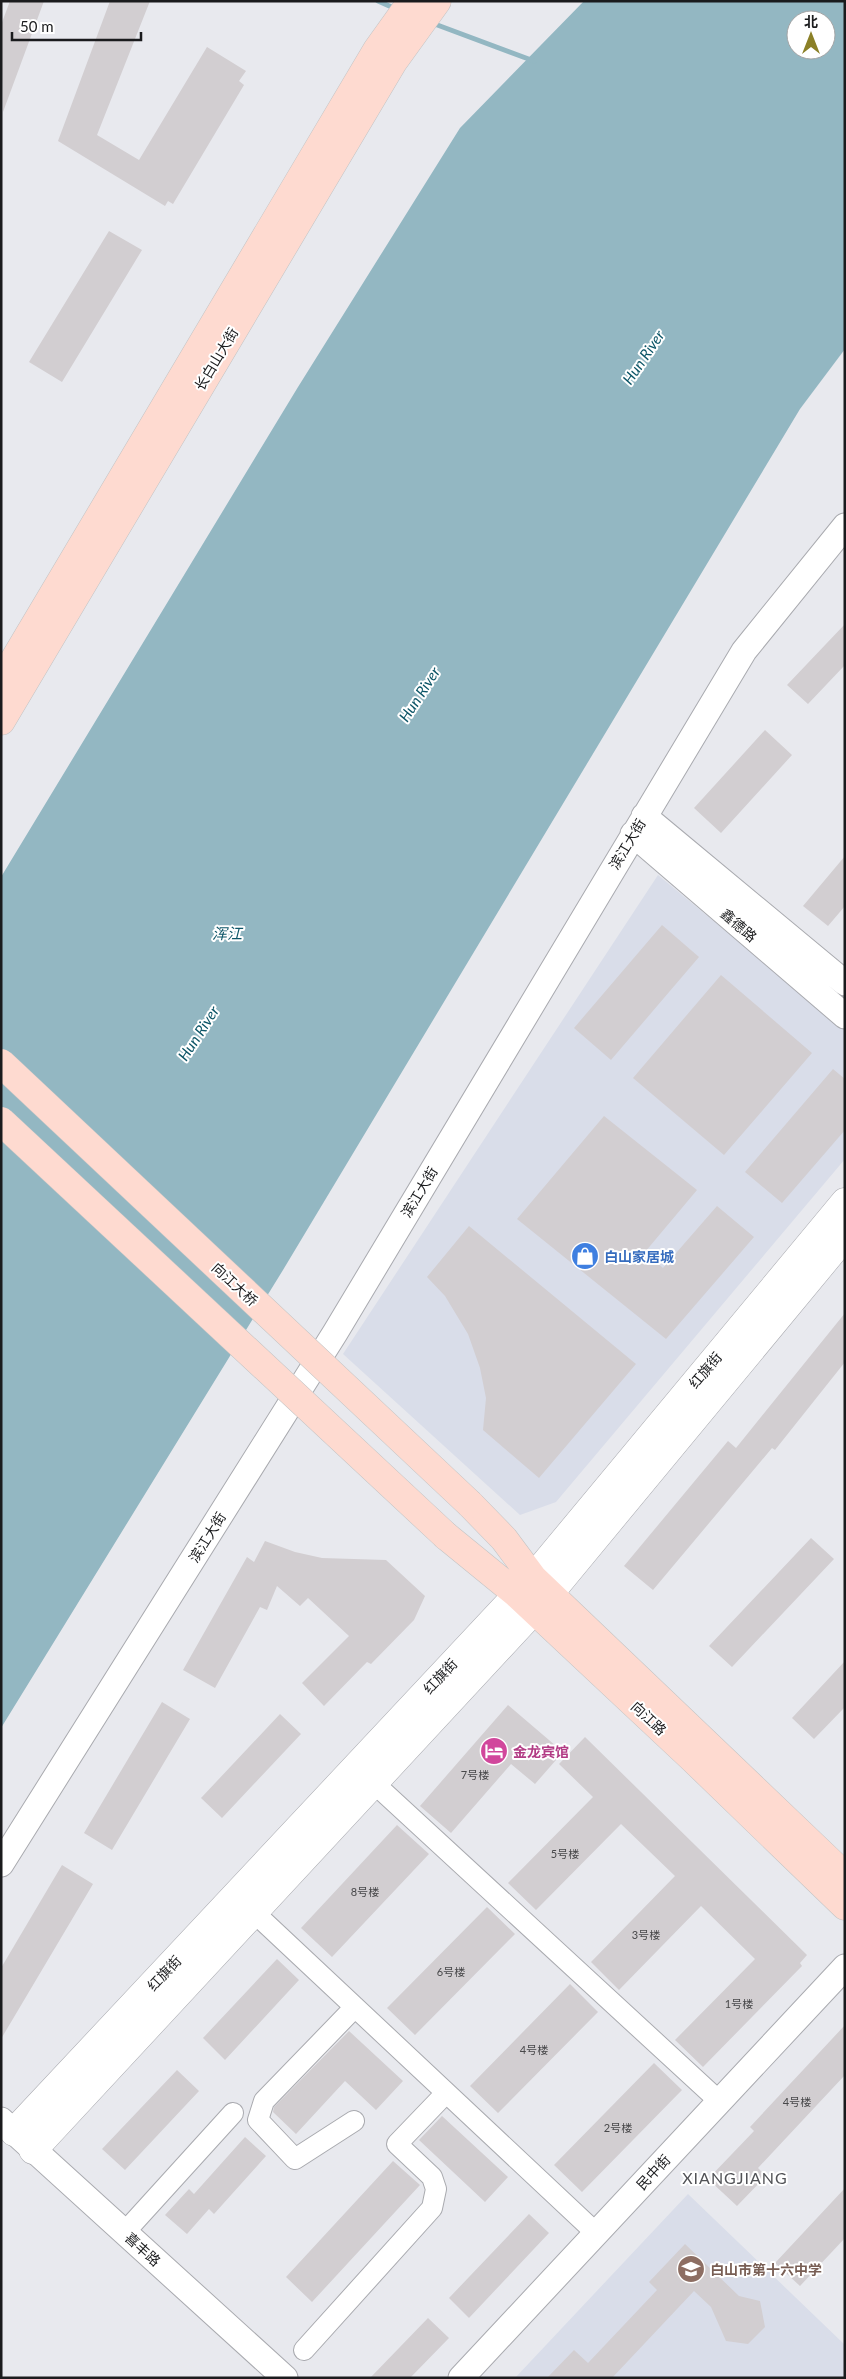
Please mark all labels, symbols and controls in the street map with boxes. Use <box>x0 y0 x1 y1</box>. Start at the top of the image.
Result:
scale bar <box>12 10 141 42</box>
north arrow <box>786 10 836 60</box>
text: 北 <box>804 13 818 30</box>
text: 50 m <box>20 17 54 35</box>
street label: 长白山大街 <box>191 325 241 393</box>
water label: Hun River <box>618 326 668 387</box>
water label: Hun River <box>395 663 444 725</box>
street label: 滨江大街 <box>605 816 649 872</box>
street label: 鑫德路 <box>718 905 760 945</box>
water label: 浑江 <box>212 924 244 942</box>
water label: Hun River <box>174 1002 223 1064</box>
street label: 滨江大街 <box>397 1164 441 1220</box>
shop icon: 白山家居城 <box>570 1241 600 1271</box>
place label: 白山家居城 <box>604 1248 674 1265</box>
street label: 向江大桥 <box>209 1259 261 1309</box>
street label: 红旗街 <box>685 1348 725 1392</box>
street label: 滨江大街 <box>185 1509 229 1565</box>
street label: 红旗街 <box>419 1655 461 1697</box>
street label: 向江路 <box>628 1697 670 1739</box>
hotel icon: 金龙宾馆 <box>479 1736 509 1766</box>
place label: 金龙宾馆 <box>513 1743 569 1760</box>
house number: 7号楼 <box>461 1768 489 1781</box>
house number: 5号楼 <box>551 1847 579 1860</box>
house number: 8号楼 <box>351 1885 379 1898</box>
house number: 3号楼 <box>632 1928 660 1941</box>
street label: 红旗街 <box>143 1952 185 1994</box>
house number: 6号楼 <box>437 1965 465 1978</box>
house number: 1号楼 <box>725 1997 753 2010</box>
house number: 4号楼 <box>520 2043 548 2056</box>
house number: 4号楼 <box>783 2095 811 2108</box>
house number: 2号楼 <box>604 2121 632 2134</box>
street label: 民中街 <box>632 2151 674 2193</box>
district label: XIANGJIANG <box>682 2168 788 2187</box>
street label: 喜丰路 <box>122 2229 164 2269</box>
school or university icon: 白山市第十六中学 <box>676 2254 706 2284</box>
place label: 白山市第十六中学 <box>710 2261 822 2278</box>

